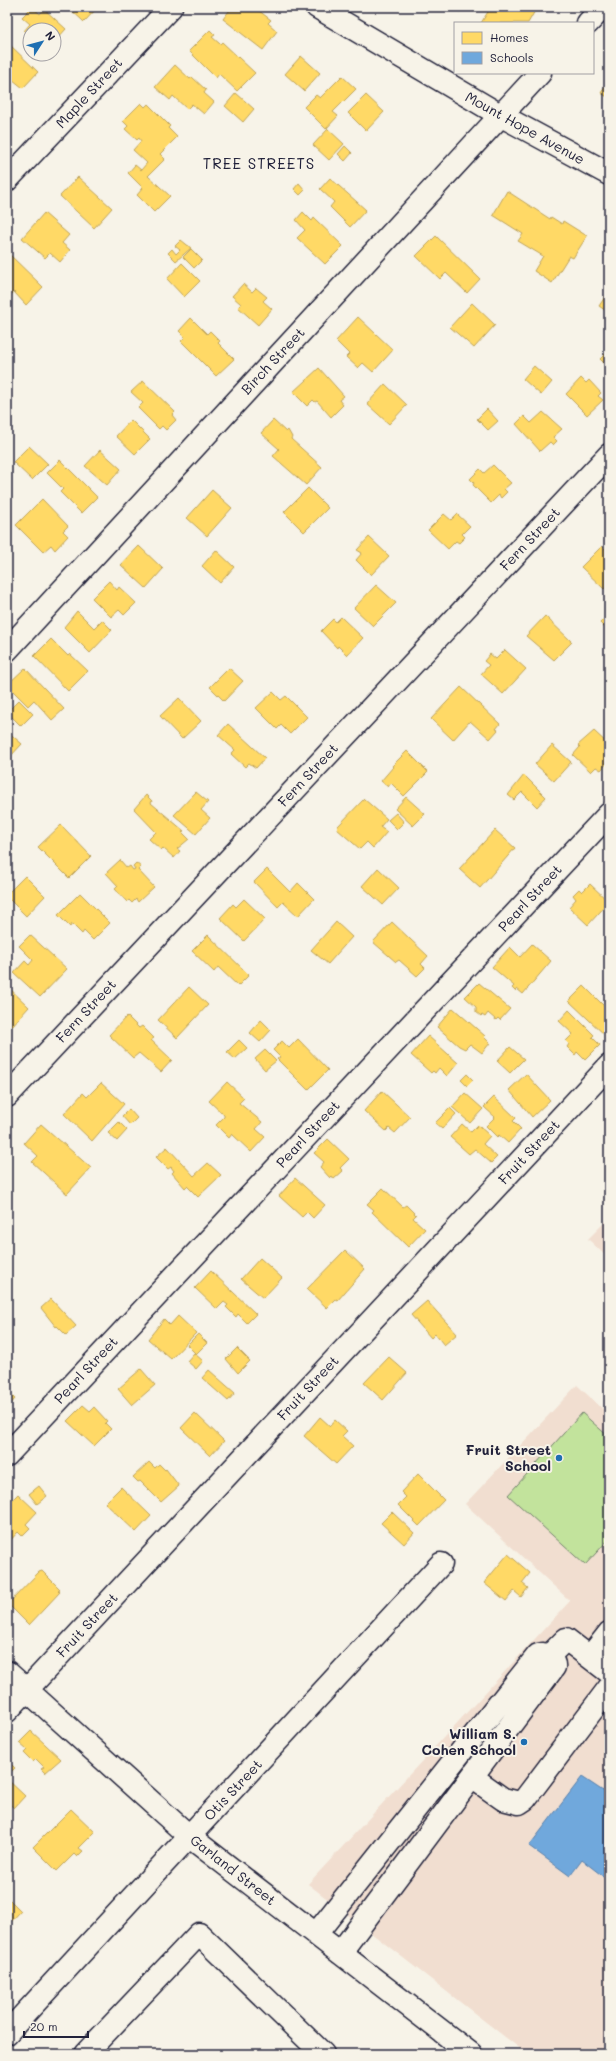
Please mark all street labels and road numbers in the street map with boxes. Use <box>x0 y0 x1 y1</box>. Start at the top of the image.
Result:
street label: Maple Street <box>51 53 126 132</box>
street label: Mount Hope Avenue <box>462 87 588 168</box>
street label: Birch Street <box>237 323 309 398</box>
street label: Fern Street <box>495 503 564 575</box>
street label: Fern Street <box>273 739 342 811</box>
street label: Pearl Street <box>494 860 566 935</box>
street label: Fern Street <box>51 975 120 1047</box>
street label: Pearl Street <box>272 1096 344 1171</box>
street label: Fruit Street <box>494 1115 564 1188</box>
street label: Pearl Street <box>50 1332 122 1407</box>
street label: Fruit Street <box>273 1351 343 1424</box>
street label: Fruit Street <box>52 1588 122 1661</box>
street label: Otis Street <box>199 1755 266 1824</box>
street label: Garland Street <box>186 1830 280 1909</box>

